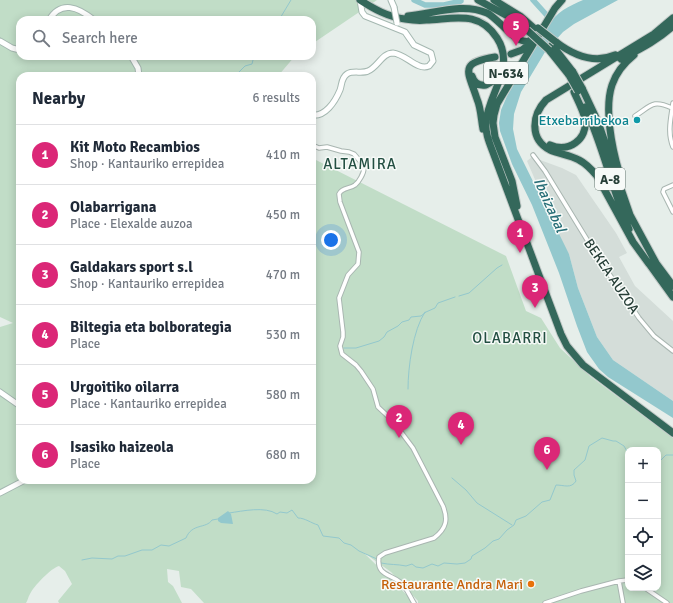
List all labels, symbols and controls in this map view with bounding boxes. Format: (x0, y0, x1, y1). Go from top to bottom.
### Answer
pin: 5 (503, 13, 529, 46)
search box (16, 16, 316, 60)
icon: search (30, 27, 52, 49)
text: Search here (62, 29, 138, 47)
road number: N-634 (484, 62, 528, 84)
text: Nearby (32, 88, 85, 109)
text: 6 results (252, 90, 300, 106)
place label: Etxebarribekoa (539, 112, 629, 129)
marker: Etxebarribekoa (632, 115, 642, 125)
text: Kit Moto Recambios (70, 138, 200, 156)
text: 1 (41, 147, 49, 163)
text: 410 m (266, 147, 300, 163)
district label: ALTAMIRA (323, 155, 397, 173)
text: Shop · Kantauriko errepidea (70, 156, 224, 172)
road number: A-8 (595, 168, 625, 190)
water label: Ibaizabal (530, 175, 571, 237)
text: Olabarrigana (70, 198, 156, 216)
text: 2 (41, 207, 49, 223)
text: 450 m (266, 207, 300, 223)
text: Place · Elexalde auzoa (70, 216, 193, 232)
pin: 1 (507, 220, 533, 253)
your location (321, 230, 341, 250)
street label: BEKEA AUZOA (580, 236, 643, 317)
text: Galdakars sport s.l (70, 258, 193, 276)
text: 3 (41, 267, 49, 283)
text: 470 m (266, 267, 300, 283)
pin: 3 (522, 275, 548, 308)
text: Shop · Kantauriko errepidea (70, 276, 224, 292)
text: Biltegia eta bolborategia (70, 318, 232, 336)
text: 4 (41, 327, 49, 343)
text: 530 m (266, 327, 300, 343)
district label: OLABARRI (472, 329, 548, 347)
text: Place (70, 336, 100, 352)
text: Urgoitiko oilarra (70, 378, 179, 396)
text: 5 (41, 387, 49, 403)
text: 580 m (266, 387, 300, 403)
text: Place · Kantauriko errepidea (70, 396, 227, 412)
pin: 2 (386, 405, 412, 438)
pin: 4 (448, 412, 474, 445)
pin: 6 (534, 437, 560, 470)
text: Isasiko haizeola (70, 438, 174, 456)
text: 6 (41, 447, 49, 463)
text: 680 m (266, 447, 300, 463)
map controls (625, 447, 661, 591)
button: + (625, 447, 661, 483)
text: Place (70, 456, 100, 472)
button: − (625, 483, 661, 519)
button: locate (625, 519, 661, 555)
button: layers (625, 555, 661, 591)
place label: Restaurante Andra Mari (381, 576, 523, 593)
marker: Restaurante Andra Mari (526, 579, 536, 589)

